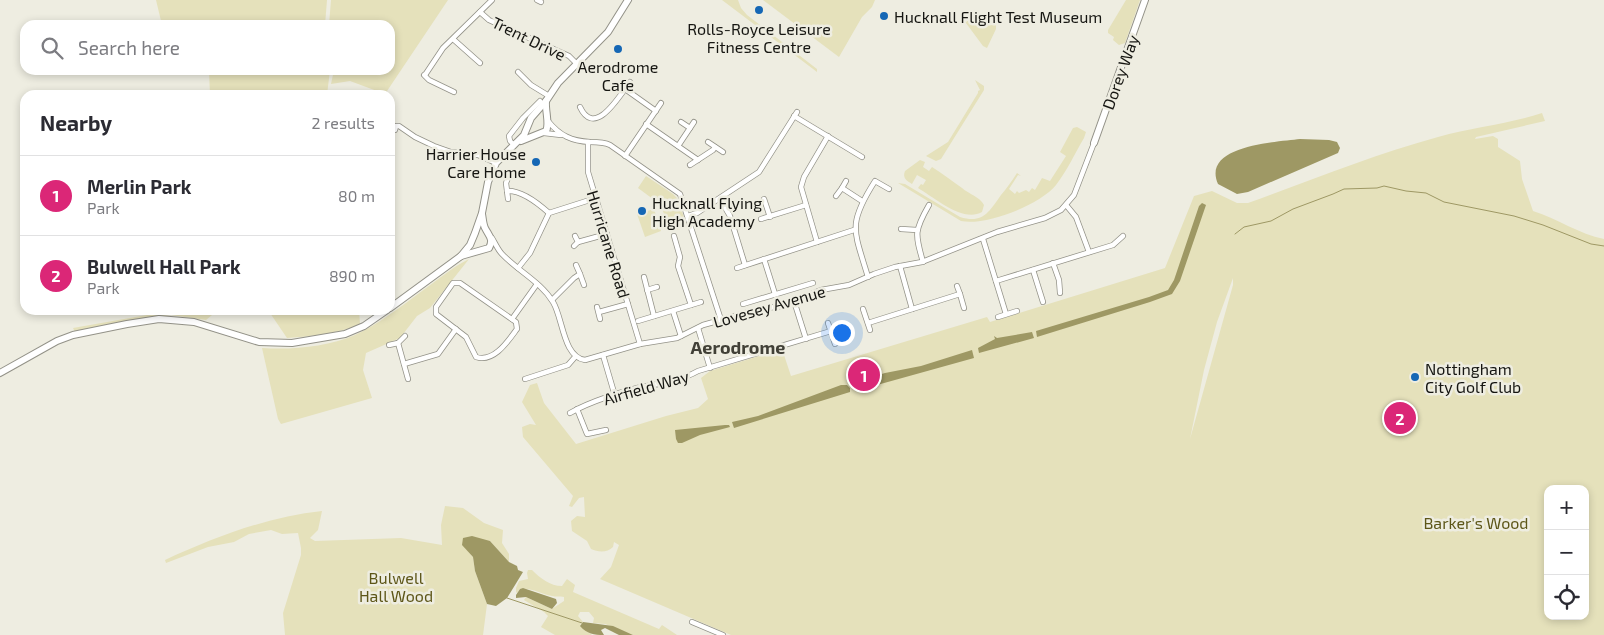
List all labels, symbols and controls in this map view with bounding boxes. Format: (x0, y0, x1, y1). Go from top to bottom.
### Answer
marker: Rolls-Royce Leisure Fitness Centre (753, 4, 765, 16)
place label: Hucknall Flight Test Museum (894, 7, 1102, 26)
marker: Hucknall Flight Test Museum (878, 10, 890, 22)
street label: Trent Drive (489, 12, 569, 64)
place label: Rolls-Royce Leisure Fitness Centre (687, 19, 831, 56)
search box (20, 20, 395, 75)
street label: Dorey Way (1098, 32, 1142, 112)
icon: search (38, 34, 66, 62)
text: Search here (78, 36, 180, 59)
marker: Aerodrome Cafe (612, 43, 624, 55)
place label: Aerodrome Cafe (578, 57, 658, 94)
text: Nearby (40, 110, 112, 135)
text: 2 results (312, 113, 375, 132)
place label: Harrier House Care Home (426, 144, 526, 181)
marker: Harrier House Care Home (530, 156, 542, 168)
text: Merlin Park (87, 175, 191, 198)
text: 1 (53, 186, 59, 205)
text: 80 m (338, 186, 375, 205)
street label: Hurricane Road (584, 188, 634, 300)
place label: Hucknall Flying High Academy (652, 193, 762, 230)
text: Park (87, 198, 120, 217)
marker: Hucknall Flying High Academy (636, 205, 648, 217)
text: Bulwell Hall Park (87, 255, 241, 278)
text: 2 (51, 266, 61, 285)
text: 890 m (329, 266, 375, 285)
text: Park (87, 278, 120, 297)
street label: Lovesey Avenue (711, 281, 827, 331)
your location (829, 320, 855, 346)
district label: Aerodrome (691, 336, 785, 358)
pin: 1 (848, 356, 880, 394)
place label: Nottingham City Golf Club (1425, 359, 1521, 396)
street label: Airfield Way (601, 366, 691, 408)
marker: Nottingham City Golf Club (1409, 371, 1421, 383)
pin: 2 (1384, 399, 1416, 437)
map controls (1544, 485, 1589, 620)
button: + (1544, 485, 1589, 530)
park label: Barker's Wood (1423, 513, 1529, 532)
button: − (1544, 530, 1589, 575)
park label: Bulwell Hall Wood (359, 568, 433, 605)
button: locate (1544, 575, 1589, 620)

